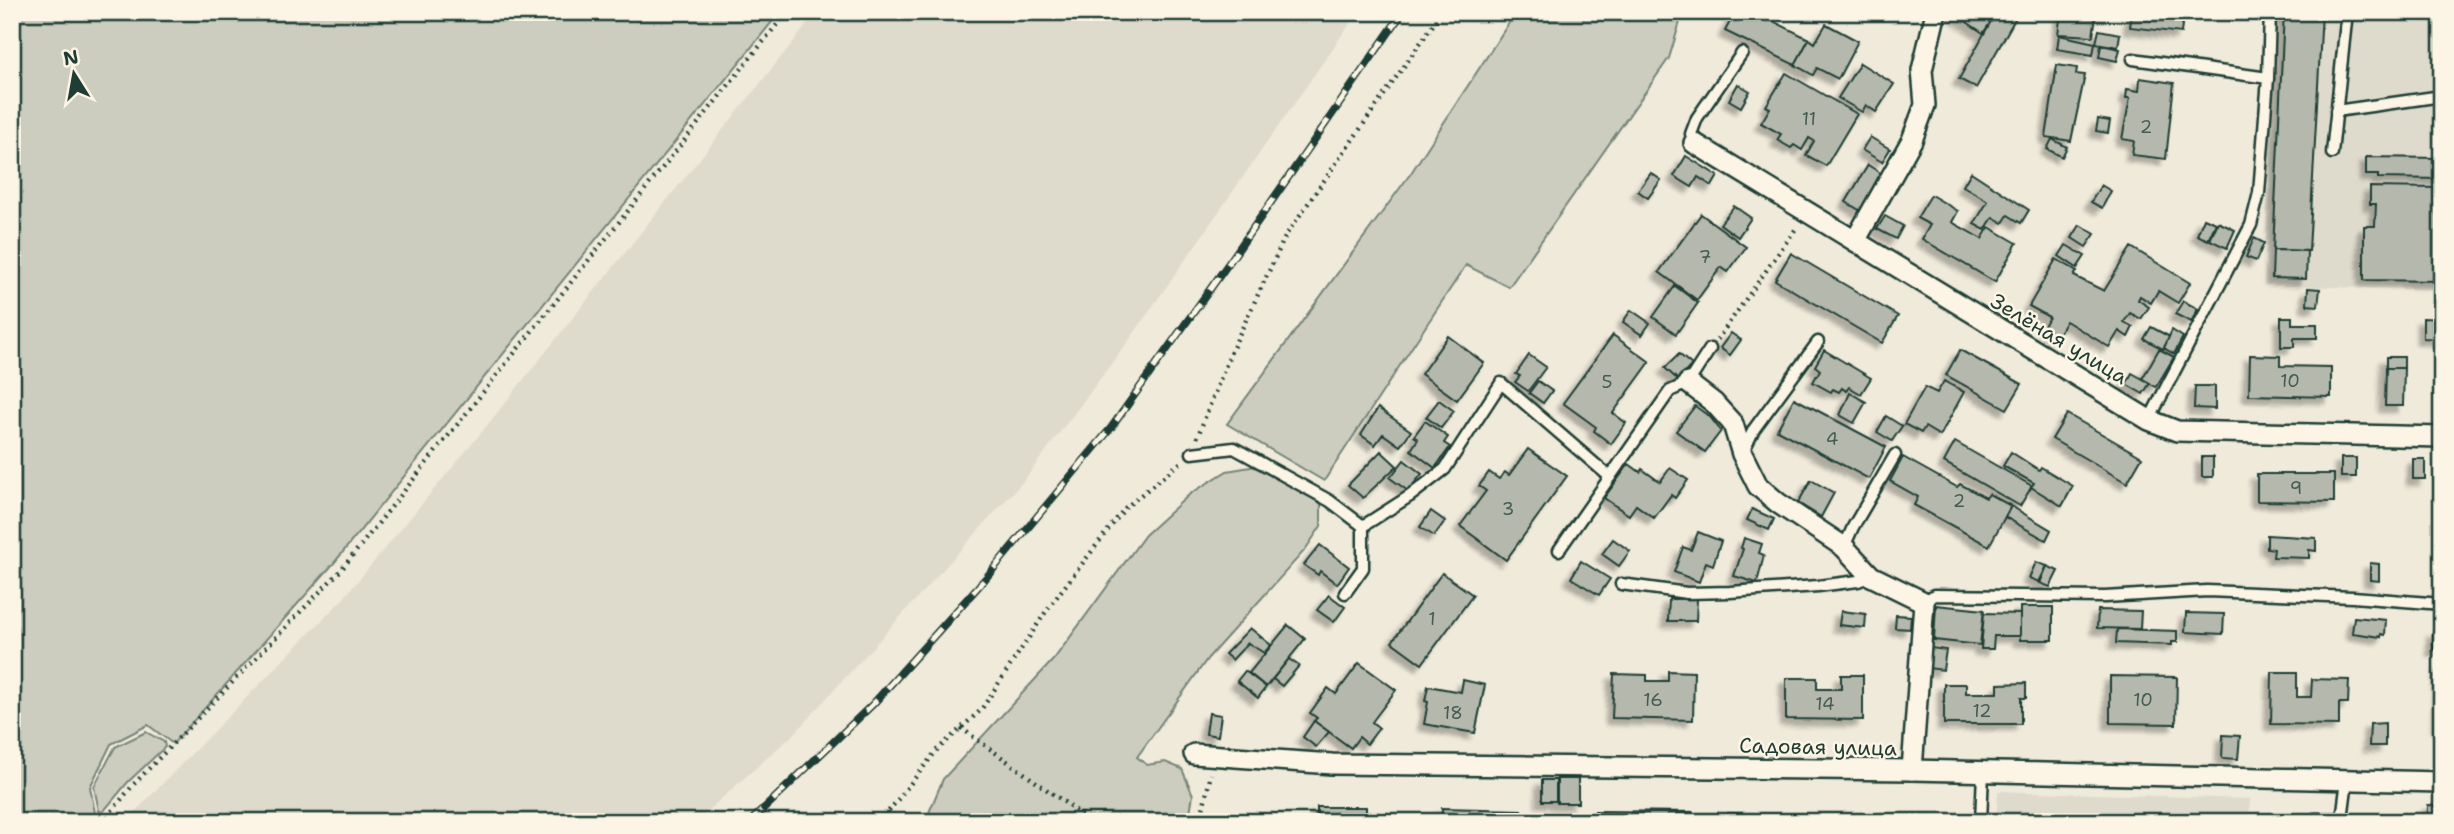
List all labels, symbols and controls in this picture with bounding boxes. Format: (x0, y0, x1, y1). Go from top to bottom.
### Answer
north arrow (38, 38, 108, 108)
text: N (61, 44, 81, 72)
house number: 11 (1802, 107, 1816, 131)
house number: 2 (2140, 115, 2152, 139)
house number: 7 (1699, 245, 1711, 269)
street label: Зелёная улица (1985, 287, 2133, 391)
house number: 10 (2280, 369, 2300, 393)
house number: 5 (1601, 370, 1613, 394)
house number: 4 (1826, 427, 1838, 451)
house number: 9 (2290, 476, 2302, 500)
house number: 2 (1953, 489, 1965, 513)
house number: 3 (1502, 497, 1514, 521)
house number: 1 (1428, 607, 1436, 631)
house number: 16 (1643, 688, 1663, 712)
house number: 10 (2133, 688, 2153, 712)
house number: 14 (1815, 692, 1835, 716)
house number: 12 (1972, 699, 1992, 723)
house number: 18 (1443, 701, 1463, 725)
street label: Садовая улица (1739, 732, 1897, 762)

